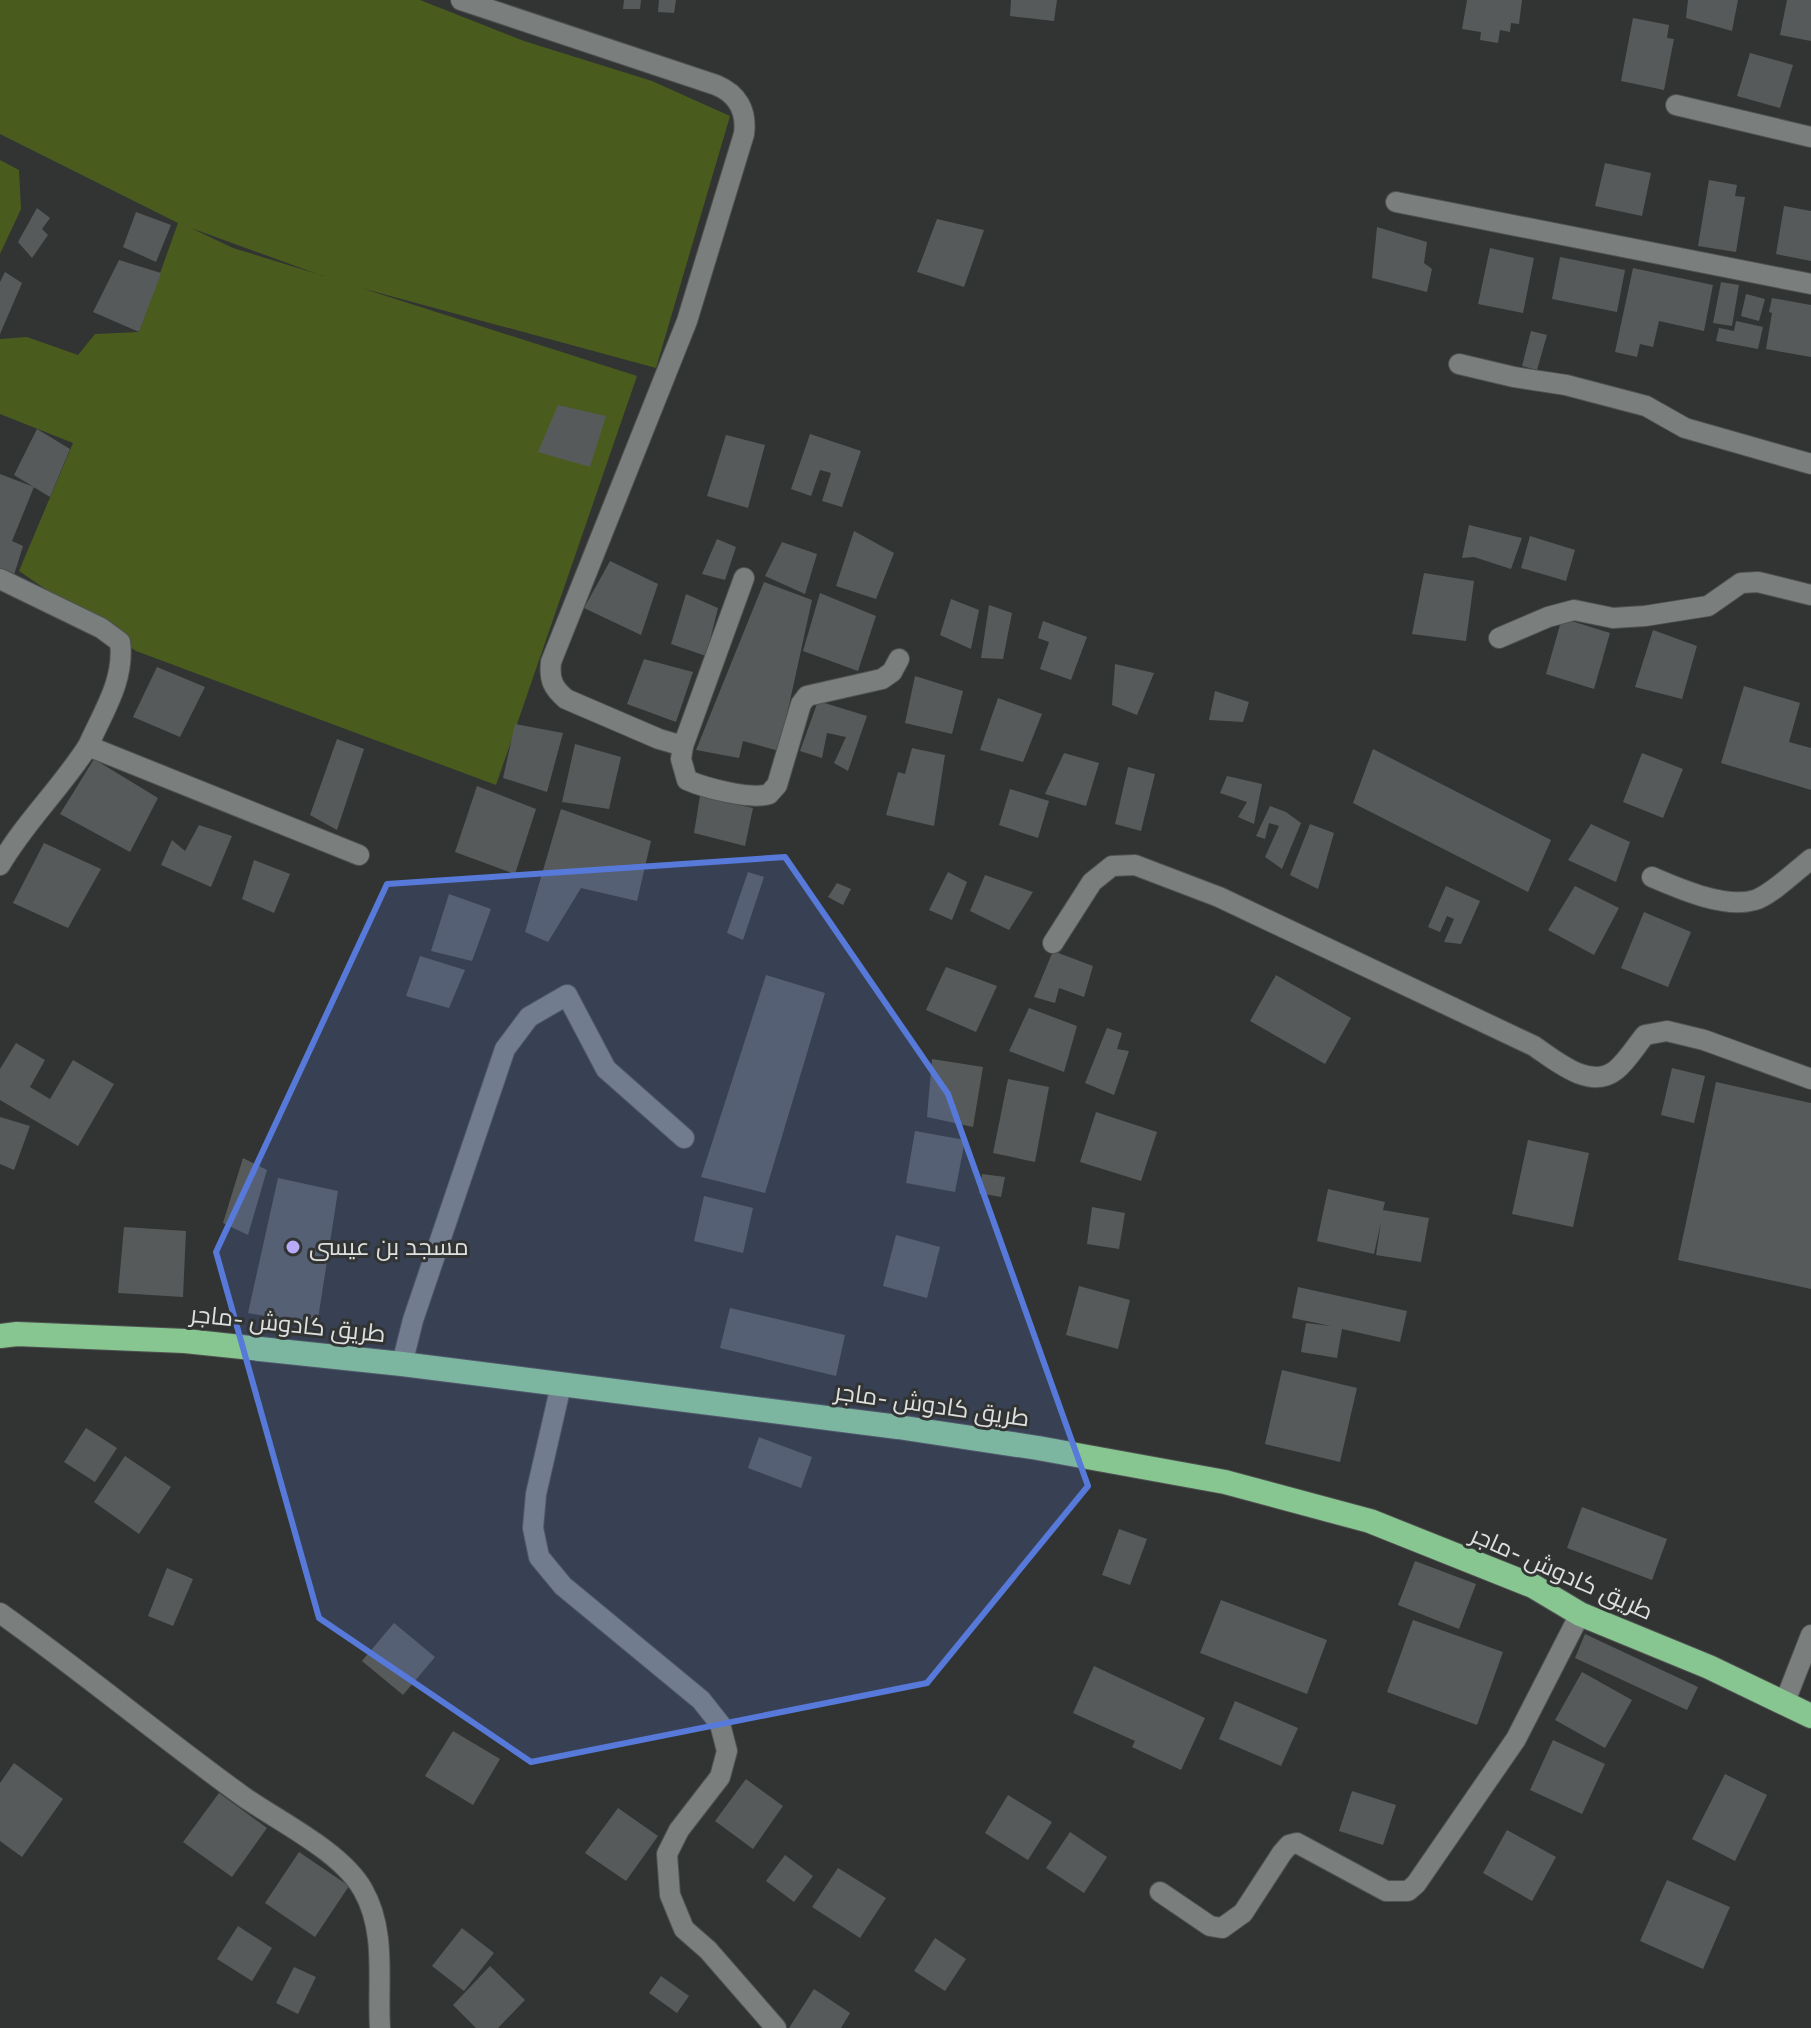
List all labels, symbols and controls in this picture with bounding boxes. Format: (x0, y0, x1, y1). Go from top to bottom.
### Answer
place label: مسجد بن عيسى (309, 1231, 469, 1262)
marker: مسجد بن عيسى (284, 1238, 302, 1256)
street label: طريق كادوش -ماجر (187, 1298, 387, 1349)
street label: طريق كادوش -ماجر (831, 1375, 1031, 1434)
street label: طريق كادوش -ماجر (1464, 1518, 1658, 1627)

